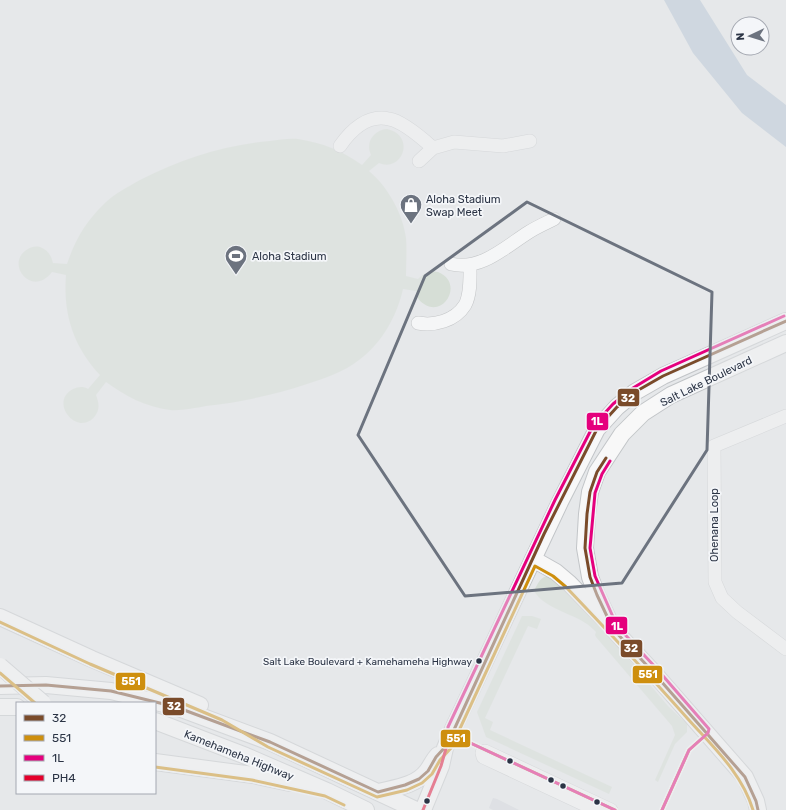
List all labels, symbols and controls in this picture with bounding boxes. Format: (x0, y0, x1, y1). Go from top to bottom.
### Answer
north arrow (730, 16, 770, 56)
text: N (734, 32, 747, 41)
shop icon: Aloha Stadium Swap Meet (398, 192, 424, 225)
place label: Aloha Stadium Swap Meet (426, 193, 501, 219)
sports icon: Aloha Stadium (223, 243, 249, 276)
place label: Aloha Stadium (252, 250, 327, 263)
street label: Salt Lake Boulevard (658, 354, 754, 409)
line badge: 32 (617, 388, 640, 407)
text: 32 (621, 392, 635, 405)
line badge: 1L (586, 412, 609, 431)
text: 1L (591, 415, 603, 428)
street label: Ohenana Loop (708, 488, 721, 562)
line badge: 1L (605, 616, 628, 635)
text: 1L (611, 620, 623, 633)
line badge: 32 (620, 639, 643, 658)
text: 32 (624, 642, 638, 655)
place label: Salt Lake Boulevard + Kamehameha Highway (263, 656, 472, 668)
marker: Salt Lake Boulevard + Kamehameha Highway (474, 656, 484, 666)
line badge: 551 (632, 665, 663, 684)
text: 551 (638, 668, 658, 681)
line badge: 551 (115, 672, 146, 691)
text: 551 (121, 675, 141, 688)
line badge: 32 (162, 697, 185, 716)
text: 32 (167, 700, 181, 713)
legend (16, 702, 156, 794)
text: 32 (52, 711, 66, 725)
street label: Kamehameha Highway (182, 728, 296, 783)
line badge: 551 (440, 729, 471, 748)
text: 551 (52, 731, 71, 745)
text: 551 (446, 732, 466, 745)
text: 1L (52, 751, 64, 765)
unlabelled marker (505, 756, 515, 766)
text: PH4 (52, 771, 76, 785)
unlabelled marker (546, 775, 556, 785)
unlabelled marker (558, 781, 568, 791)
unlabelled marker (422, 796, 432, 806)
unlabelled marker (592, 797, 602, 807)

